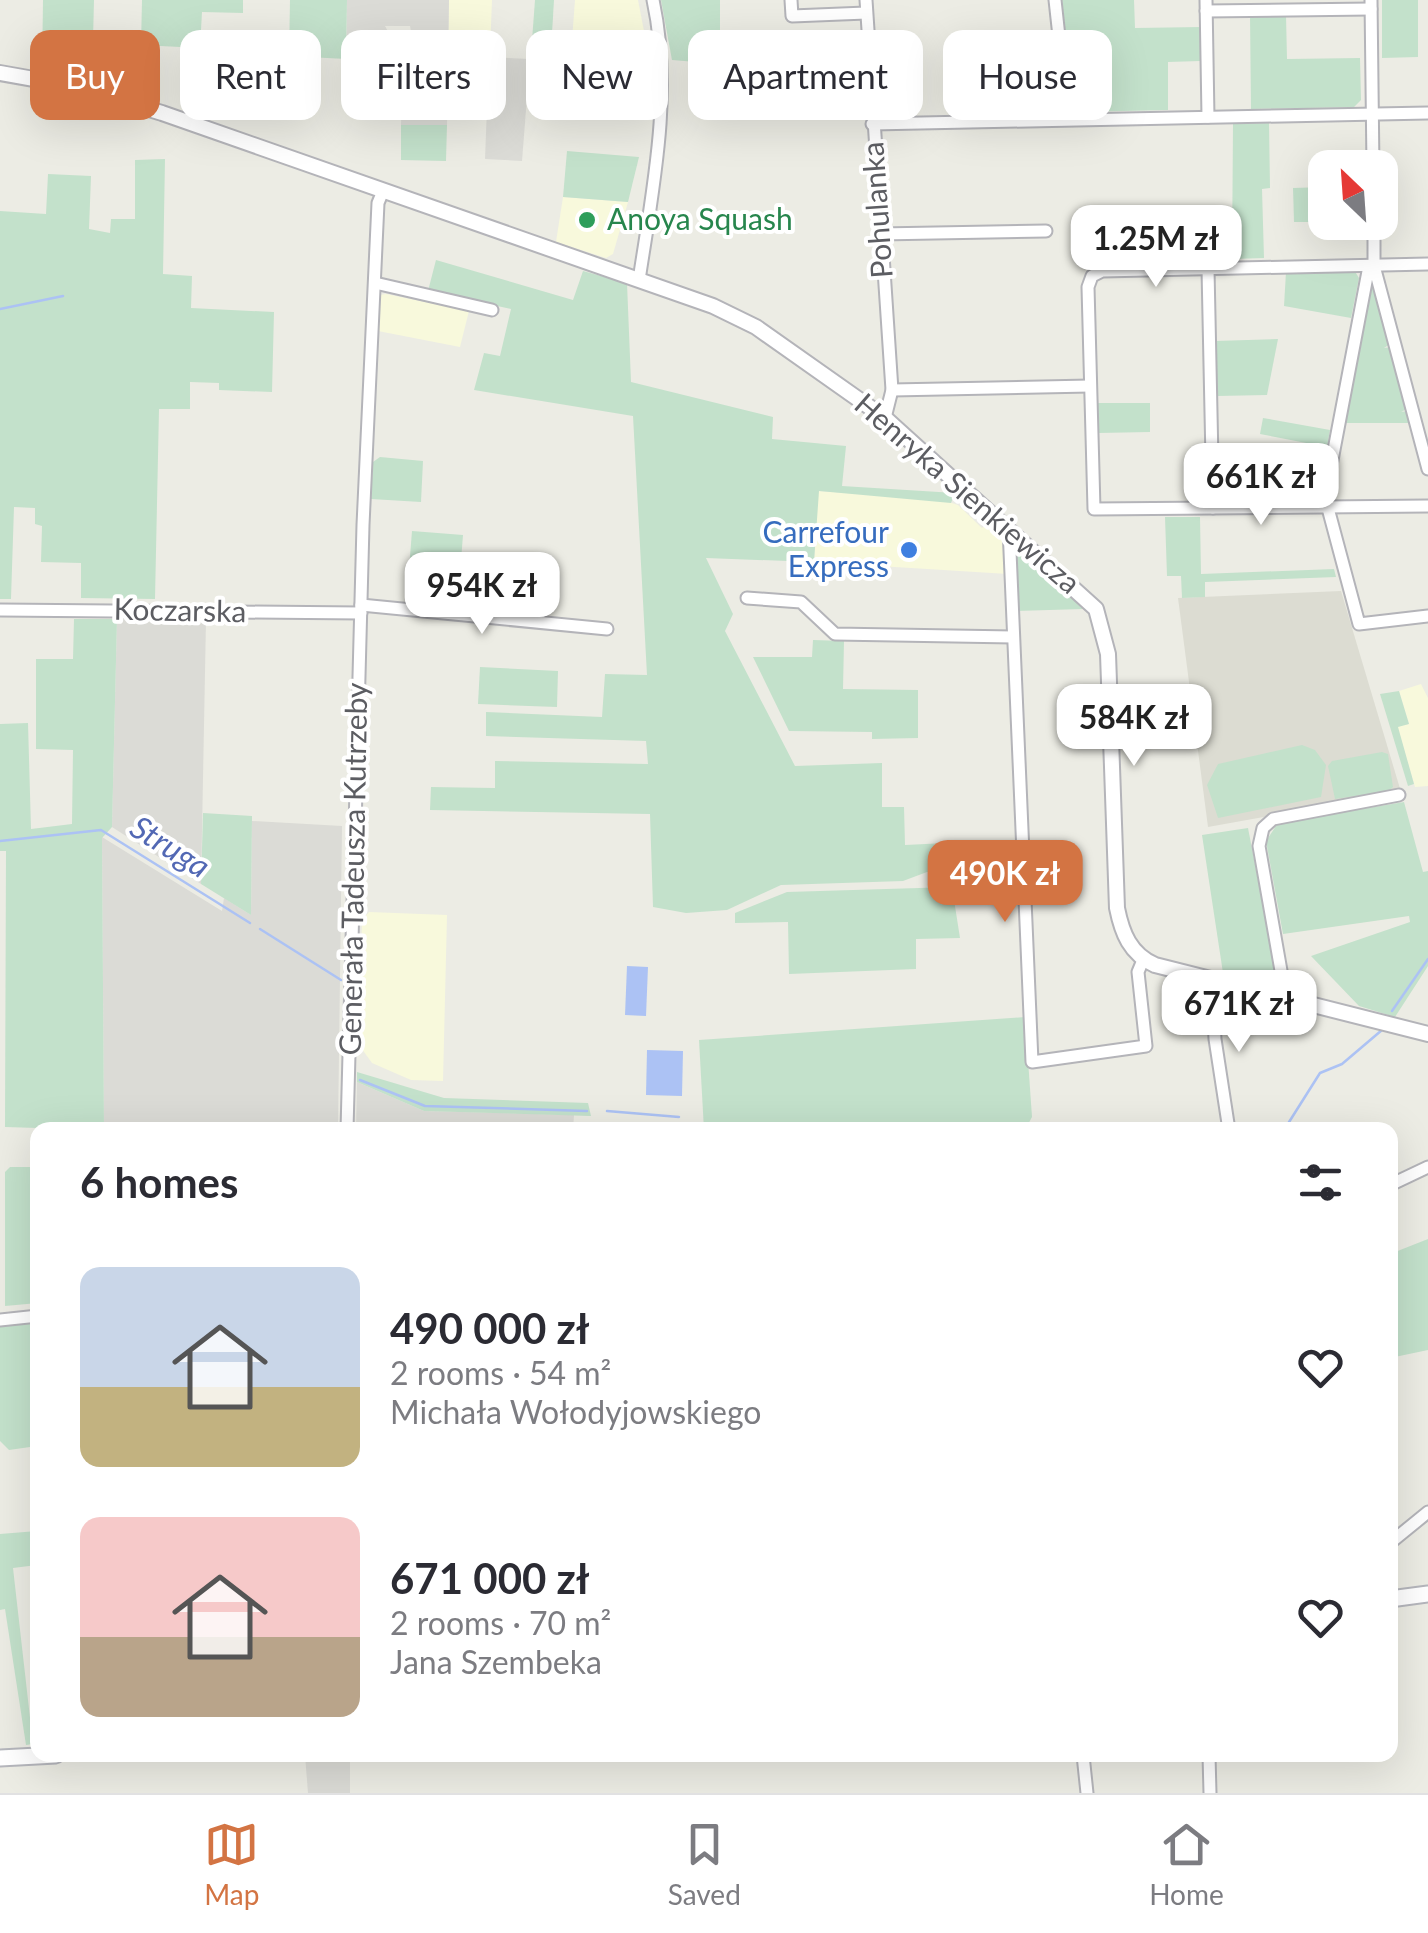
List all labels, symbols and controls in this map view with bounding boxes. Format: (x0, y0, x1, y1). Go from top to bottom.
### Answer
chip: Buy (30, 30, 160, 120)
chip: Rent (180, 30, 321, 120)
chip: Filters (341, 30, 506, 120)
chip: New (526, 30, 668, 120)
chip: Apartment (688, 30, 923, 120)
chip: House (943, 30, 1112, 120)
street label: Pohulanka (853, 141, 899, 280)
north arrow (1308, 150, 1398, 240)
map controls (1308, 150, 1398, 240)
place label: Anoya Squash (607, 200, 793, 236)
pin: 1.25M zł (1053, 205, 1259, 290)
marker: Anoya Squash (576, 209, 598, 231)
text: 1.25M zł (1093, 218, 1219, 257)
street label: Henryka Sienkiewicza (848, 385, 1088, 600)
pin: 661K zł (1169, 443, 1353, 528)
text: 661K zł (1206, 456, 1316, 495)
place label: Carrefour Express (762, 513, 889, 583)
marker: Carrefour Express (898, 539, 920, 561)
pin: 954K zł (390, 552, 574, 637)
text: 954K zł (427, 565, 537, 604)
street label: Koczarska (113, 590, 247, 628)
street label: Generała Tadeusza Kutrzeby (331, 682, 373, 1056)
pin: 584K zł (1042, 684, 1226, 769)
text: 584K zł (1079, 697, 1189, 736)
water label: Struga (124, 806, 218, 885)
pin: 490K zł (913, 840, 1097, 925)
text: 490K zł (950, 853, 1060, 892)
pin: 671K zł (1147, 970, 1331, 1055)
text: 671K zł (1184, 983, 1294, 1022)
icon: filters (1293, 1155, 1348, 1210)
text: 6 homes (80, 1157, 238, 1207)
text: 490 000 zł (390, 1303, 590, 1353)
icon: home (160, 1307, 280, 1427)
icon: heart (1293, 1340, 1348, 1395)
text: 2 rooms · 54 m² (390, 1353, 611, 1392)
text: Michała Wołodyjowskiego (390, 1392, 761, 1431)
text: 671 000 zł (390, 1553, 590, 1603)
icon: home (160, 1557, 280, 1677)
icon: heart (1293, 1590, 1348, 1645)
text: 2 rooms · 70 m² (390, 1603, 611, 1642)
text: Jana Szembeka (390, 1642, 602, 1681)
tab: Map (204, 1817, 259, 1911)
tab: Saved (668, 1817, 741, 1911)
tab: Home (1149, 1817, 1224, 1911)

